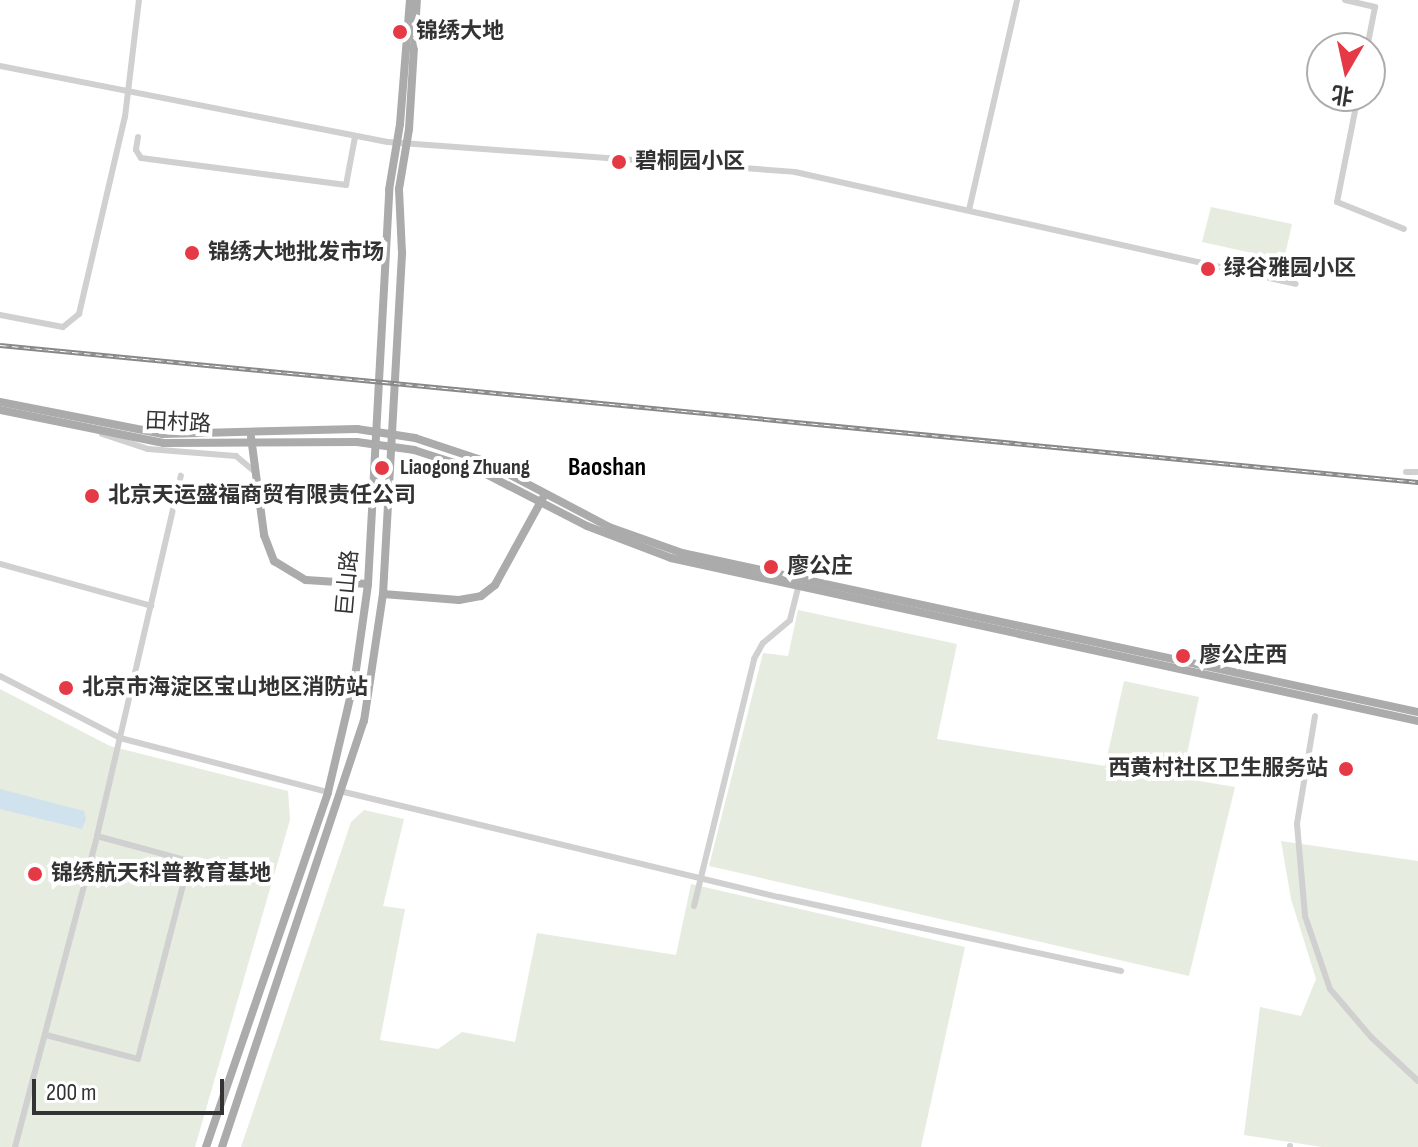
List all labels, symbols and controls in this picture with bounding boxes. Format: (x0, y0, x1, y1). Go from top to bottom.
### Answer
place label: 锦绣大地 (416, 19, 504, 45)
marker: 锦绣大地 (391, 23, 409, 41)
north arrow (1306, 32, 1386, 112)
text: 北 (1330, 79, 1355, 109)
place label: 碧桐园小区 (635, 149, 745, 175)
marker: 碧桐园小区 (610, 153, 628, 171)
place label: 锦绣大地批发市场 (208, 240, 384, 266)
marker: 锦绣大地批发市场 (183, 244, 201, 262)
place label: 绿谷雅园小区 (1224, 256, 1356, 282)
marker: 绿谷雅园小区 (1199, 260, 1217, 278)
street label: 田村路 (144, 408, 212, 438)
district label: Baoshan (568, 452, 646, 484)
place label: Liaogong Zhuang (400, 455, 530, 481)
marker: Liaogong Zhuang (371, 457, 393, 479)
place label: 北京天运盛福商贸有限责任公司 (108, 483, 416, 509)
marker: 北京天运盛福商贸有限责任公司 (83, 487, 101, 505)
street label: 巨山路 (332, 549, 364, 617)
place label: 廖公庄 (787, 554, 853, 580)
marker: 廖公庄 (762, 558, 780, 576)
place label: 廖公庄西 (1199, 643, 1287, 669)
marker: 廖公庄西 (1174, 647, 1192, 665)
place label: 北京市海淀区宝山地区消防站 (82, 675, 368, 701)
marker: 北京市海淀区宝山地区消防站 (57, 679, 75, 697)
place label: 西黄村社区卫生服务站 (1108, 756, 1328, 782)
marker: 西黄村社区卫生服务站 (1335, 758, 1357, 780)
place label: 锦绣航天科普教育基地 (51, 861, 271, 887)
marker: 锦绣航天科普教育基地 (26, 865, 44, 883)
scale bar (36, 1063, 228, 1113)
text: 200 m (46, 1078, 97, 1107)

